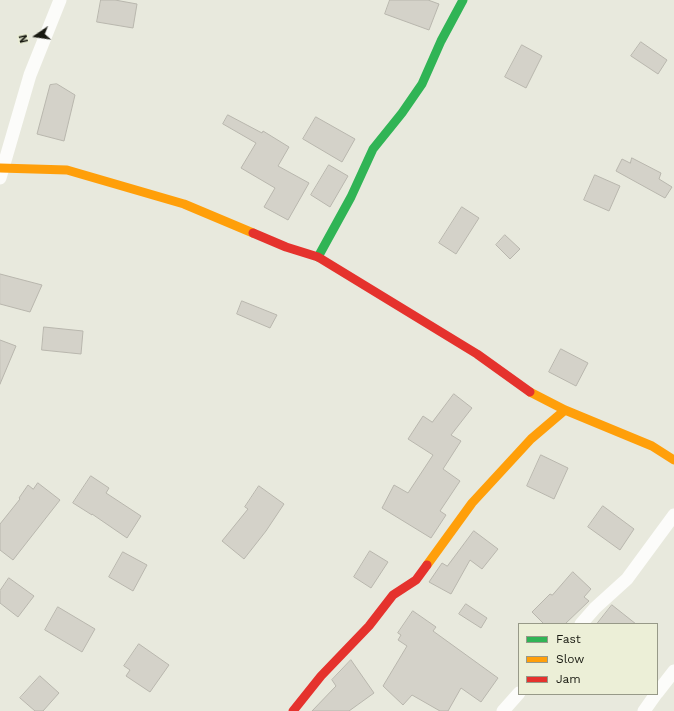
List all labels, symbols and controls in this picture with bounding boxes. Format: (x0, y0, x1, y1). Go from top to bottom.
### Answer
north arrow (16, 16, 56, 56)
text: N (17, 33, 31, 44)
legend (518, 623, 658, 695)
text: Fast (556, 632, 581, 646)
text: Slow (556, 652, 584, 666)
text: Jam (556, 672, 581, 686)

